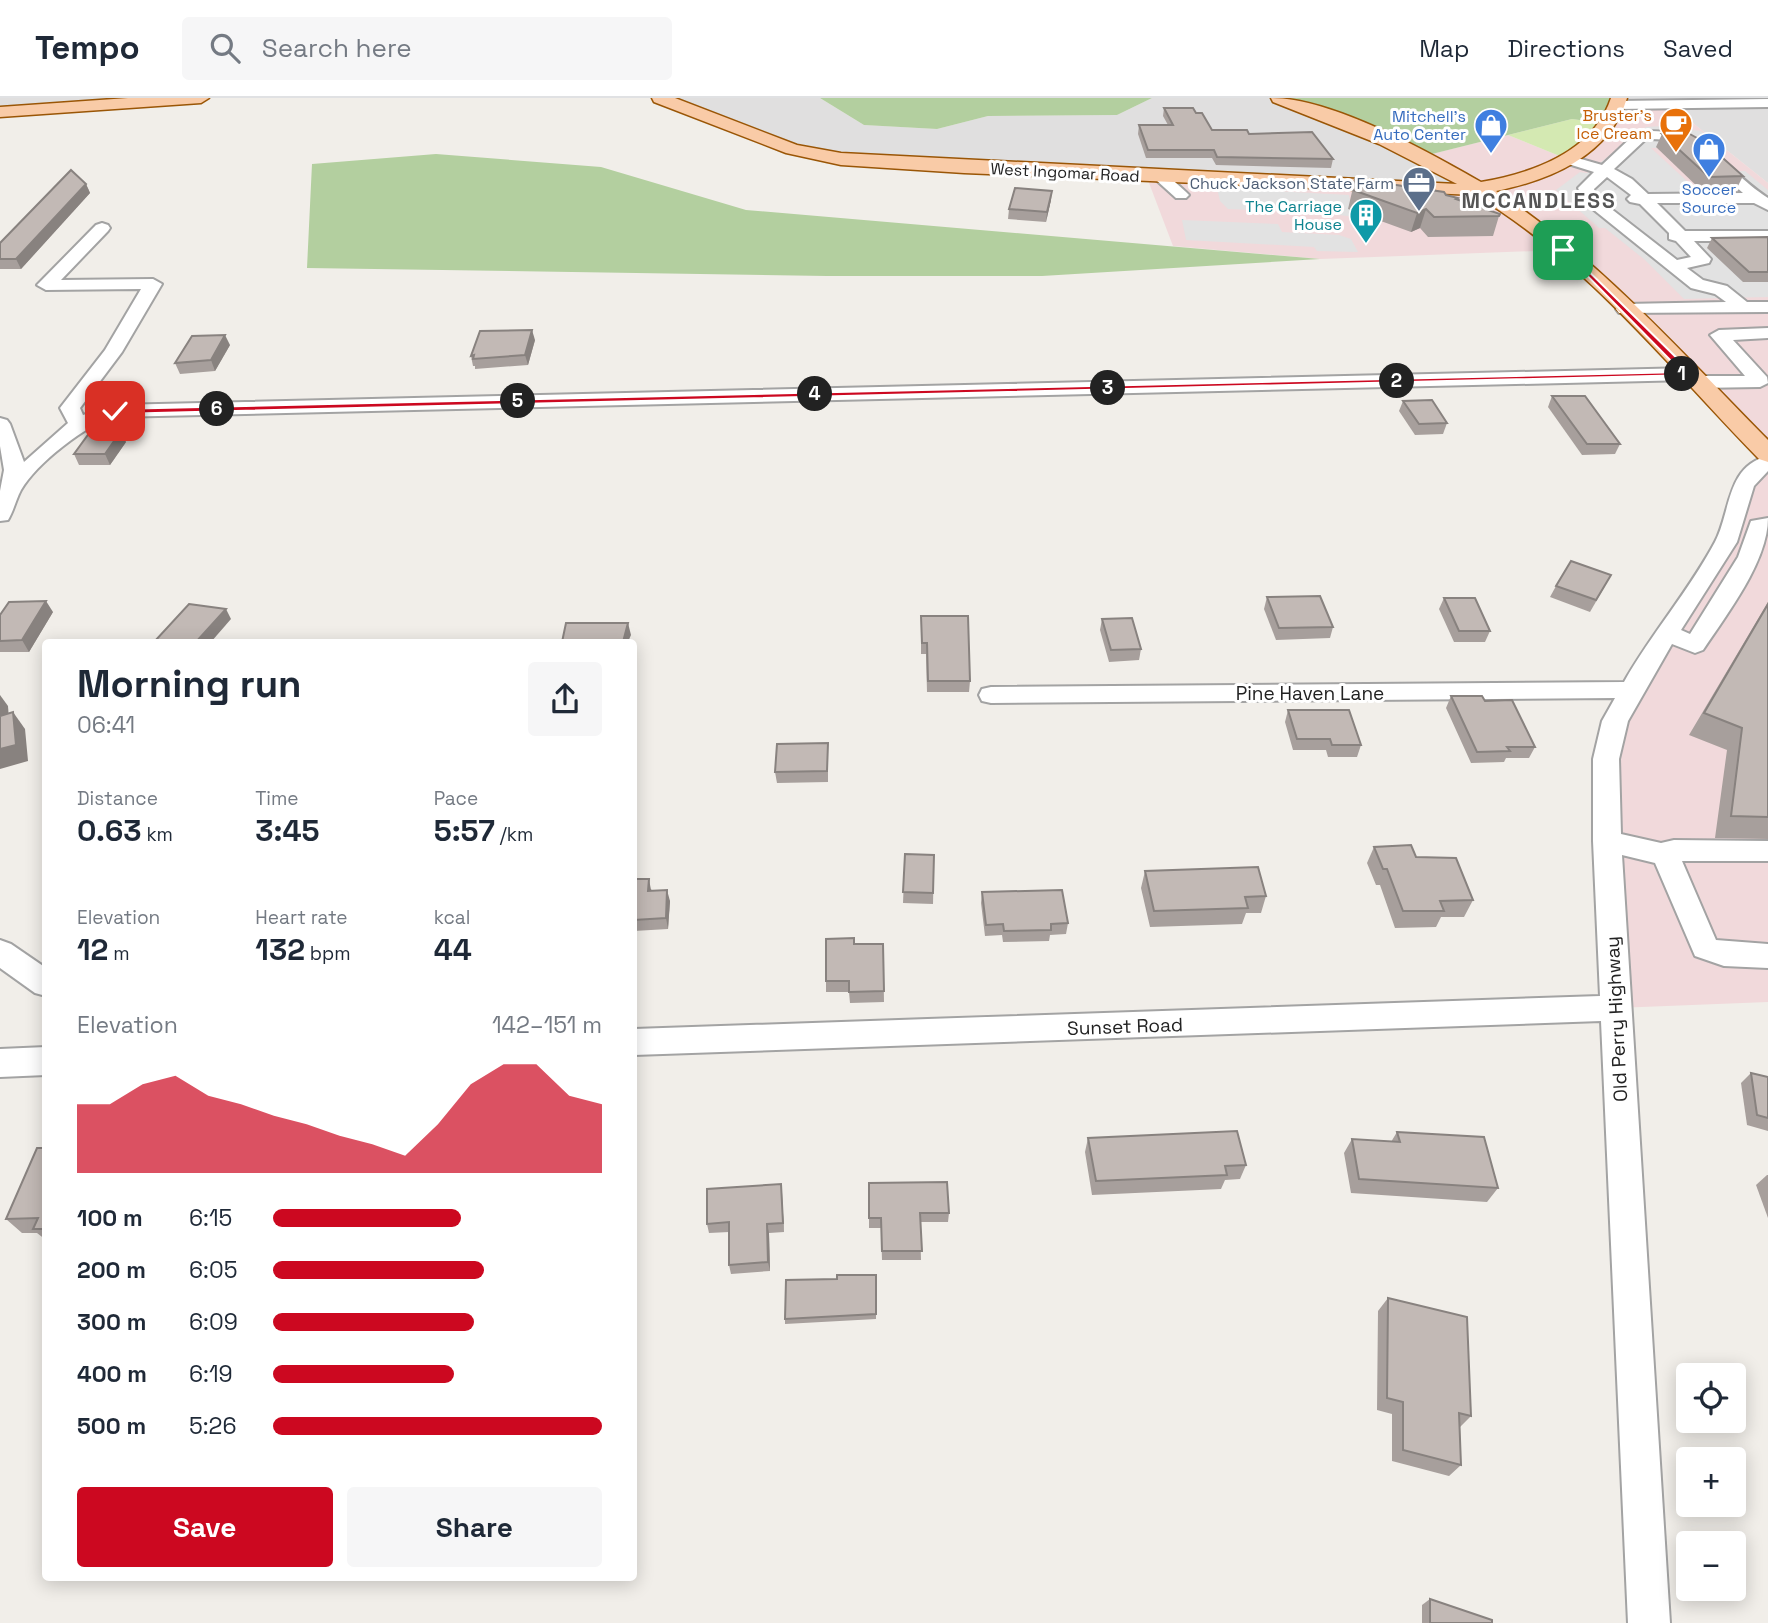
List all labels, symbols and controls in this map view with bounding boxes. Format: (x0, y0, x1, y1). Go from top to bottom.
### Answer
search box (182, 17, 672, 80)
text: Tempo (35, 27, 140, 69)
icon: search (206, 29, 244, 67)
text: Search here (262, 31, 412, 65)
text: Map (1419, 33, 1469, 64)
text: Directions (1507, 33, 1625, 64)
text: Saved (1663, 33, 1733, 64)
place label: Bruster's Ice Cream (1576, 105, 1652, 144)
cafe icon: Bruster's Ice Cream (1657, 105, 1695, 154)
place label: Mitchell's Auto Center (1373, 106, 1466, 145)
shop icon: Mitchell's Auto Center (1472, 106, 1510, 155)
shop icon: Soccer Source (1690, 130, 1728, 179)
street label: West Ingomar Road (990, 158, 1140, 187)
office icon: Chuck Jackson State Farm (1400, 164, 1438, 213)
place label: Chuck Jackson State Farm (1190, 173, 1394, 194)
place label: Soccer Source (1682, 179, 1736, 218)
district label: MCCANDLESS (1461, 187, 1617, 214)
place label: The Carriage House (1245, 196, 1342, 235)
building icon: The Carriage House (1347, 196, 1385, 245)
pin (1533, 220, 1593, 280)
icon: arrive (1544, 231, 1582, 269)
pin: 1 (1664, 356, 1700, 392)
text: 1 (1677, 361, 1686, 386)
pin: 2 (1380, 364, 1414, 398)
text: 2 (1391, 368, 1402, 393)
pin: 3 (1090, 370, 1126, 406)
text: 3 (1102, 375, 1113, 400)
pin: 4 (798, 376, 832, 412)
pin (85, 381, 145, 441)
text: 4 (808, 381, 821, 406)
pin: 5 (500, 384, 536, 418)
text: 5 (512, 388, 523, 413)
icon: check (96, 392, 134, 430)
pin: 6 (200, 392, 234, 426)
text: 6 (211, 396, 222, 421)
text: Morning run (77, 660, 302, 708)
button: share (528, 662, 602, 736)
street label: Pine Haven Lane (1236, 681, 1384, 706)
text: 06:41 (77, 710, 135, 740)
text: Distance (77, 786, 158, 811)
text: Time (255, 786, 299, 811)
text: Pace (434, 786, 478, 811)
text: 0.63 (77, 811, 142, 850)
text: 3:45 (255, 811, 320, 850)
text: 5:57 (434, 811, 495, 850)
text: km (142, 822, 173, 847)
text: /km (495, 822, 533, 847)
text: Elevation (77, 905, 160, 930)
text: Heart rate (255, 905, 348, 930)
text: kcal (434, 905, 470, 930)
text: 12 (77, 930, 108, 969)
text: 132 (255, 930, 305, 969)
text: 44 (434, 930, 472, 969)
street label: Old Perry Highway (1600, 935, 1633, 1102)
text: m (108, 941, 130, 966)
text: bpm (305, 941, 351, 966)
text: Elevation (77, 1010, 178, 1040)
text: 142–151 m (492, 1010, 602, 1040)
street label: Sunset Road (1067, 1012, 1183, 1041)
text: 100 m (77, 1203, 143, 1233)
text: 6:15 (189, 1203, 232, 1233)
text: 200 m (77, 1255, 146, 1285)
text: 6:05 (189, 1255, 237, 1285)
text: 300 m (77, 1307, 146, 1337)
text: 6:09 (189, 1307, 238, 1337)
text: 400 m (77, 1359, 147, 1389)
text: 6:19 (189, 1359, 233, 1389)
map controls (1676, 1363, 1746, 1601)
button: locate (1676, 1363, 1746, 1433)
text: 500 m (77, 1411, 146, 1441)
text: 5:26 (189, 1411, 237, 1441)
button: + (1676, 1447, 1746, 1517)
button: Save (77, 1487, 333, 1567)
button: Share (347, 1487, 602, 1567)
button: − (1676, 1531, 1746, 1601)

